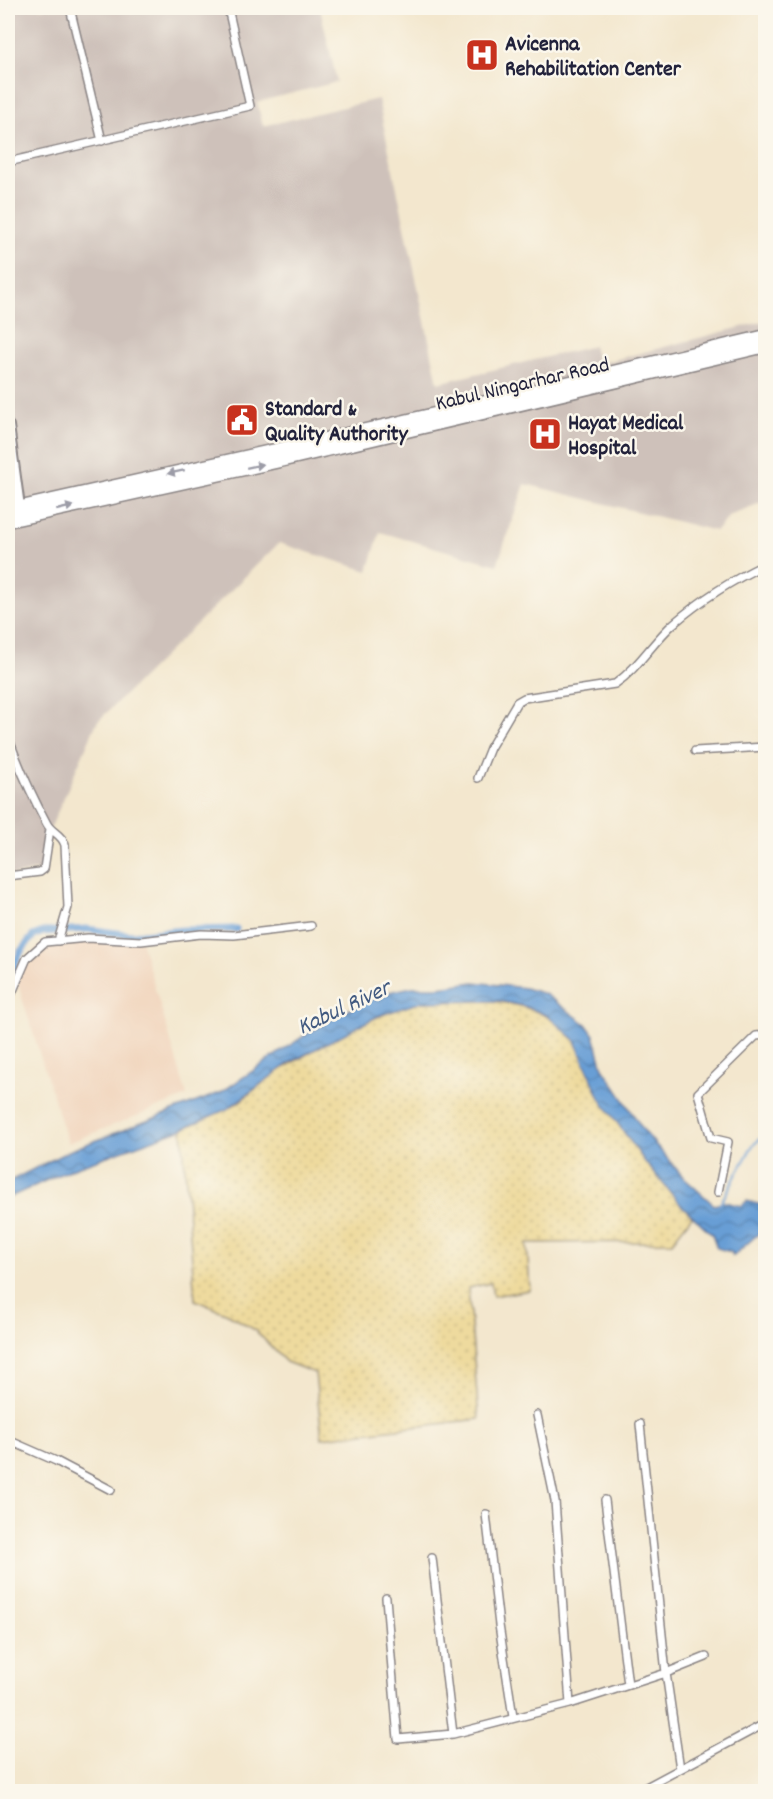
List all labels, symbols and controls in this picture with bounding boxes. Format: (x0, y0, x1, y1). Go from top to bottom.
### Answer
place label: Avicenna Rehabilitation Center (505, 30, 682, 86)
hospital icon: Avicenna Rehabilitation Center (464, 37, 500, 73)
street label: Kabul Ningarhar Road (433, 350, 613, 420)
place label: Standard & Quality Authority (265, 395, 409, 451)
public building icon: Standard & Quality Authority (224, 402, 260, 438)
place label: Hayat Medical Hospital (568, 409, 684, 465)
hospital icon: Hayat Medical Hospital (527, 416, 563, 452)
one-way arrow (246, 461, 265, 470)
one-way arrow (167, 468, 186, 477)
one-way arrow (55, 503, 74, 512)
water label: Kabul River (292, 971, 399, 1045)

